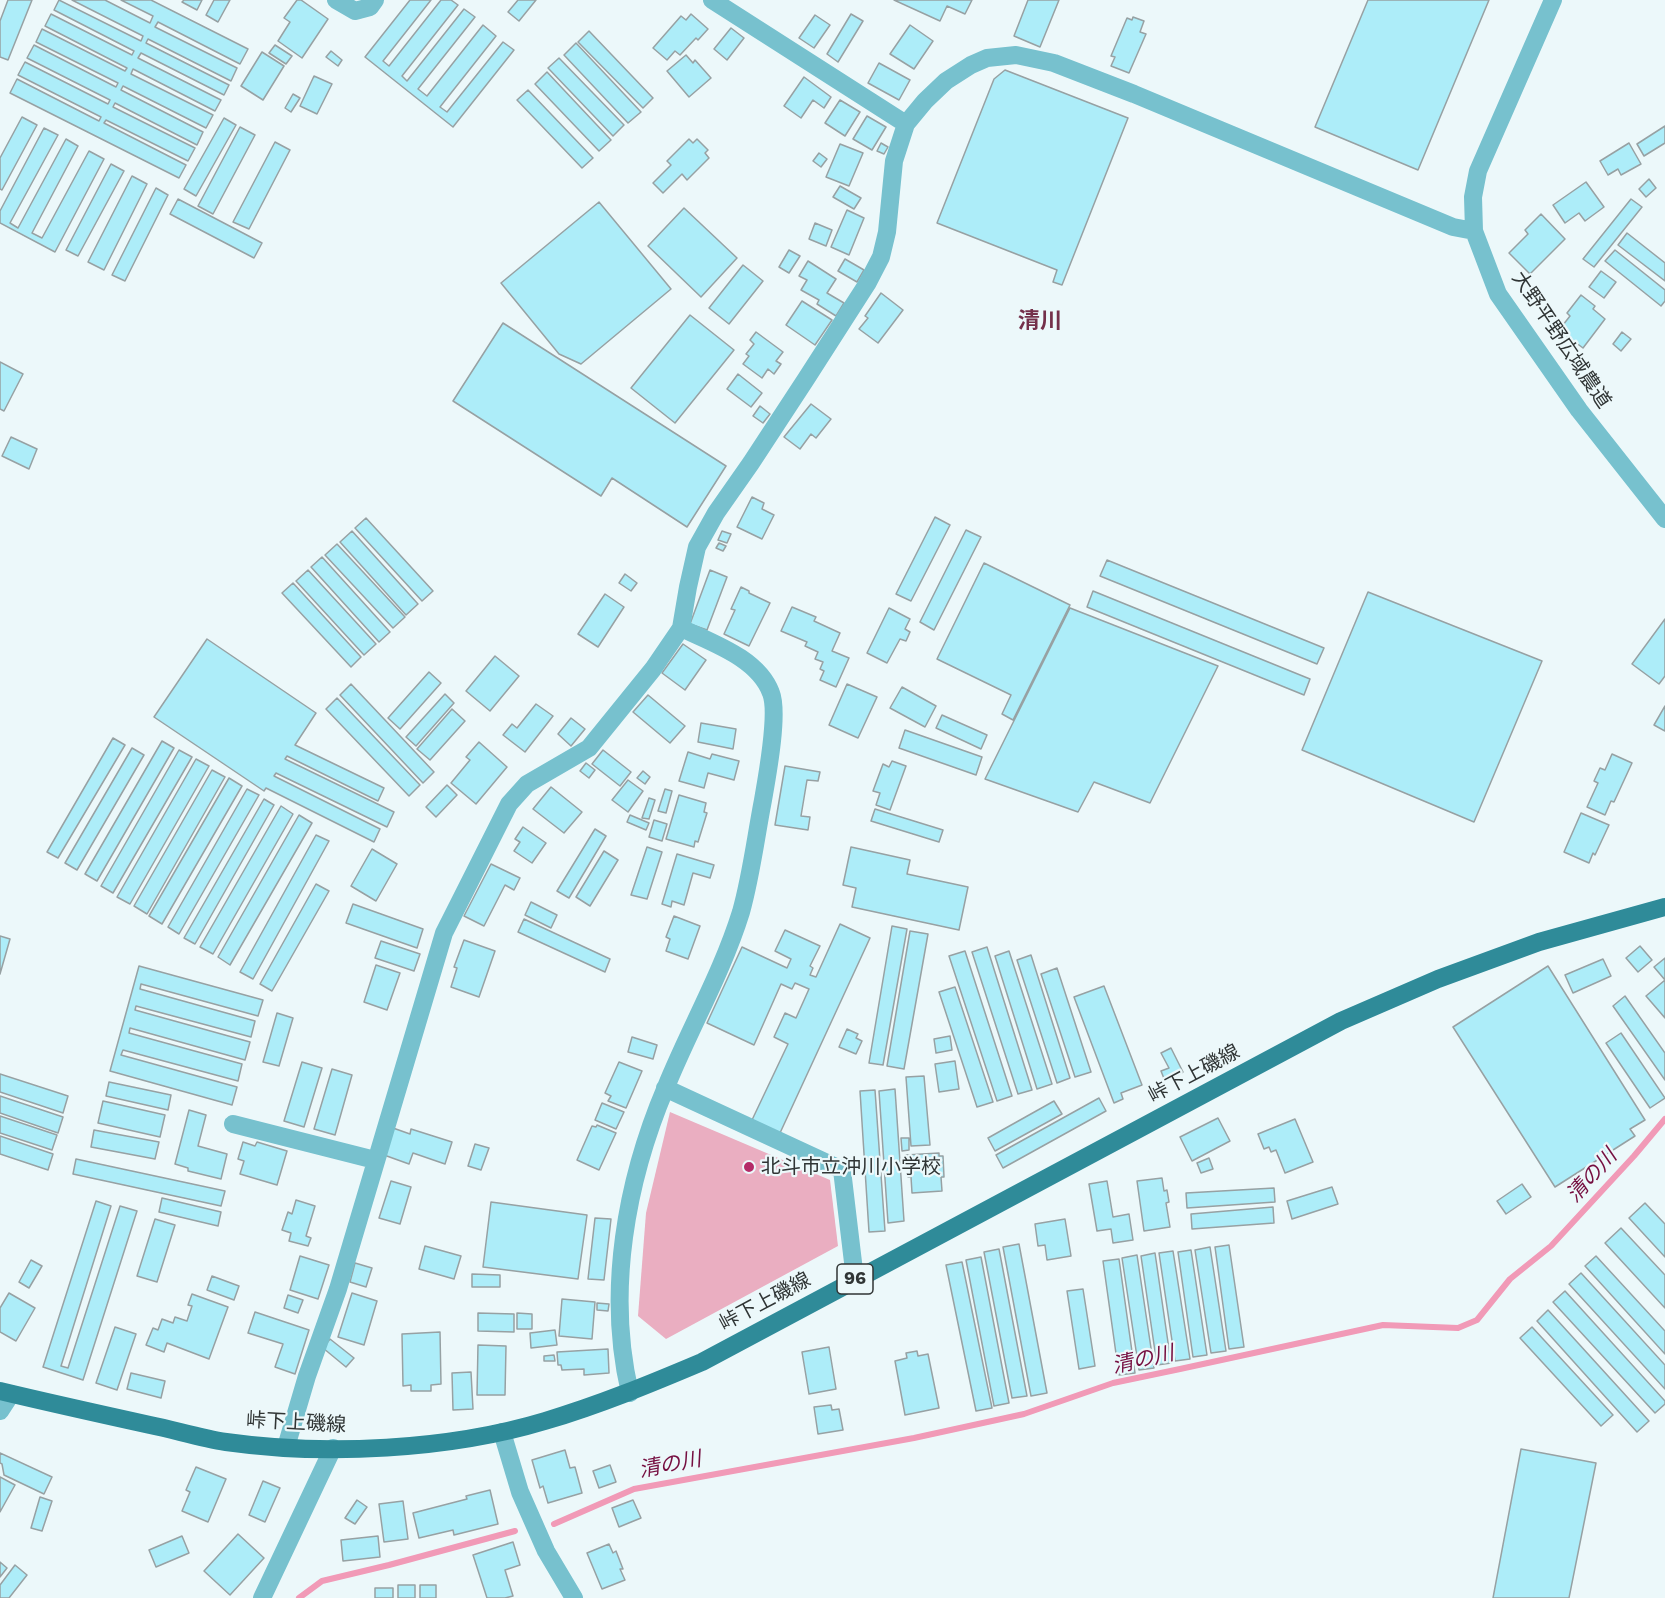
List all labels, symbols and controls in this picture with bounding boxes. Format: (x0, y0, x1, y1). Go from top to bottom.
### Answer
street label: 大野平野広域農道 (1506, 267, 1616, 413)
district label: 清川 (1018, 309, 1062, 335)
street label: 峠下上磯線 (1144, 1040, 1244, 1108)
water label: 清の川 (1562, 1144, 1622, 1208)
place label: 北斗市立沖川小学校 (761, 1155, 941, 1179)
marker: 北斗市立沖川小学校 (742, 1160, 756, 1174)
road number: 96 (837, 1264, 873, 1294)
street label: 峠下上磯線 (715, 1268, 815, 1336)
water label: 清の川 (1109, 1341, 1177, 1379)
street label: 峠下上磯線 (245, 1408, 347, 1438)
water label: 清の川 (637, 1447, 703, 1483)

